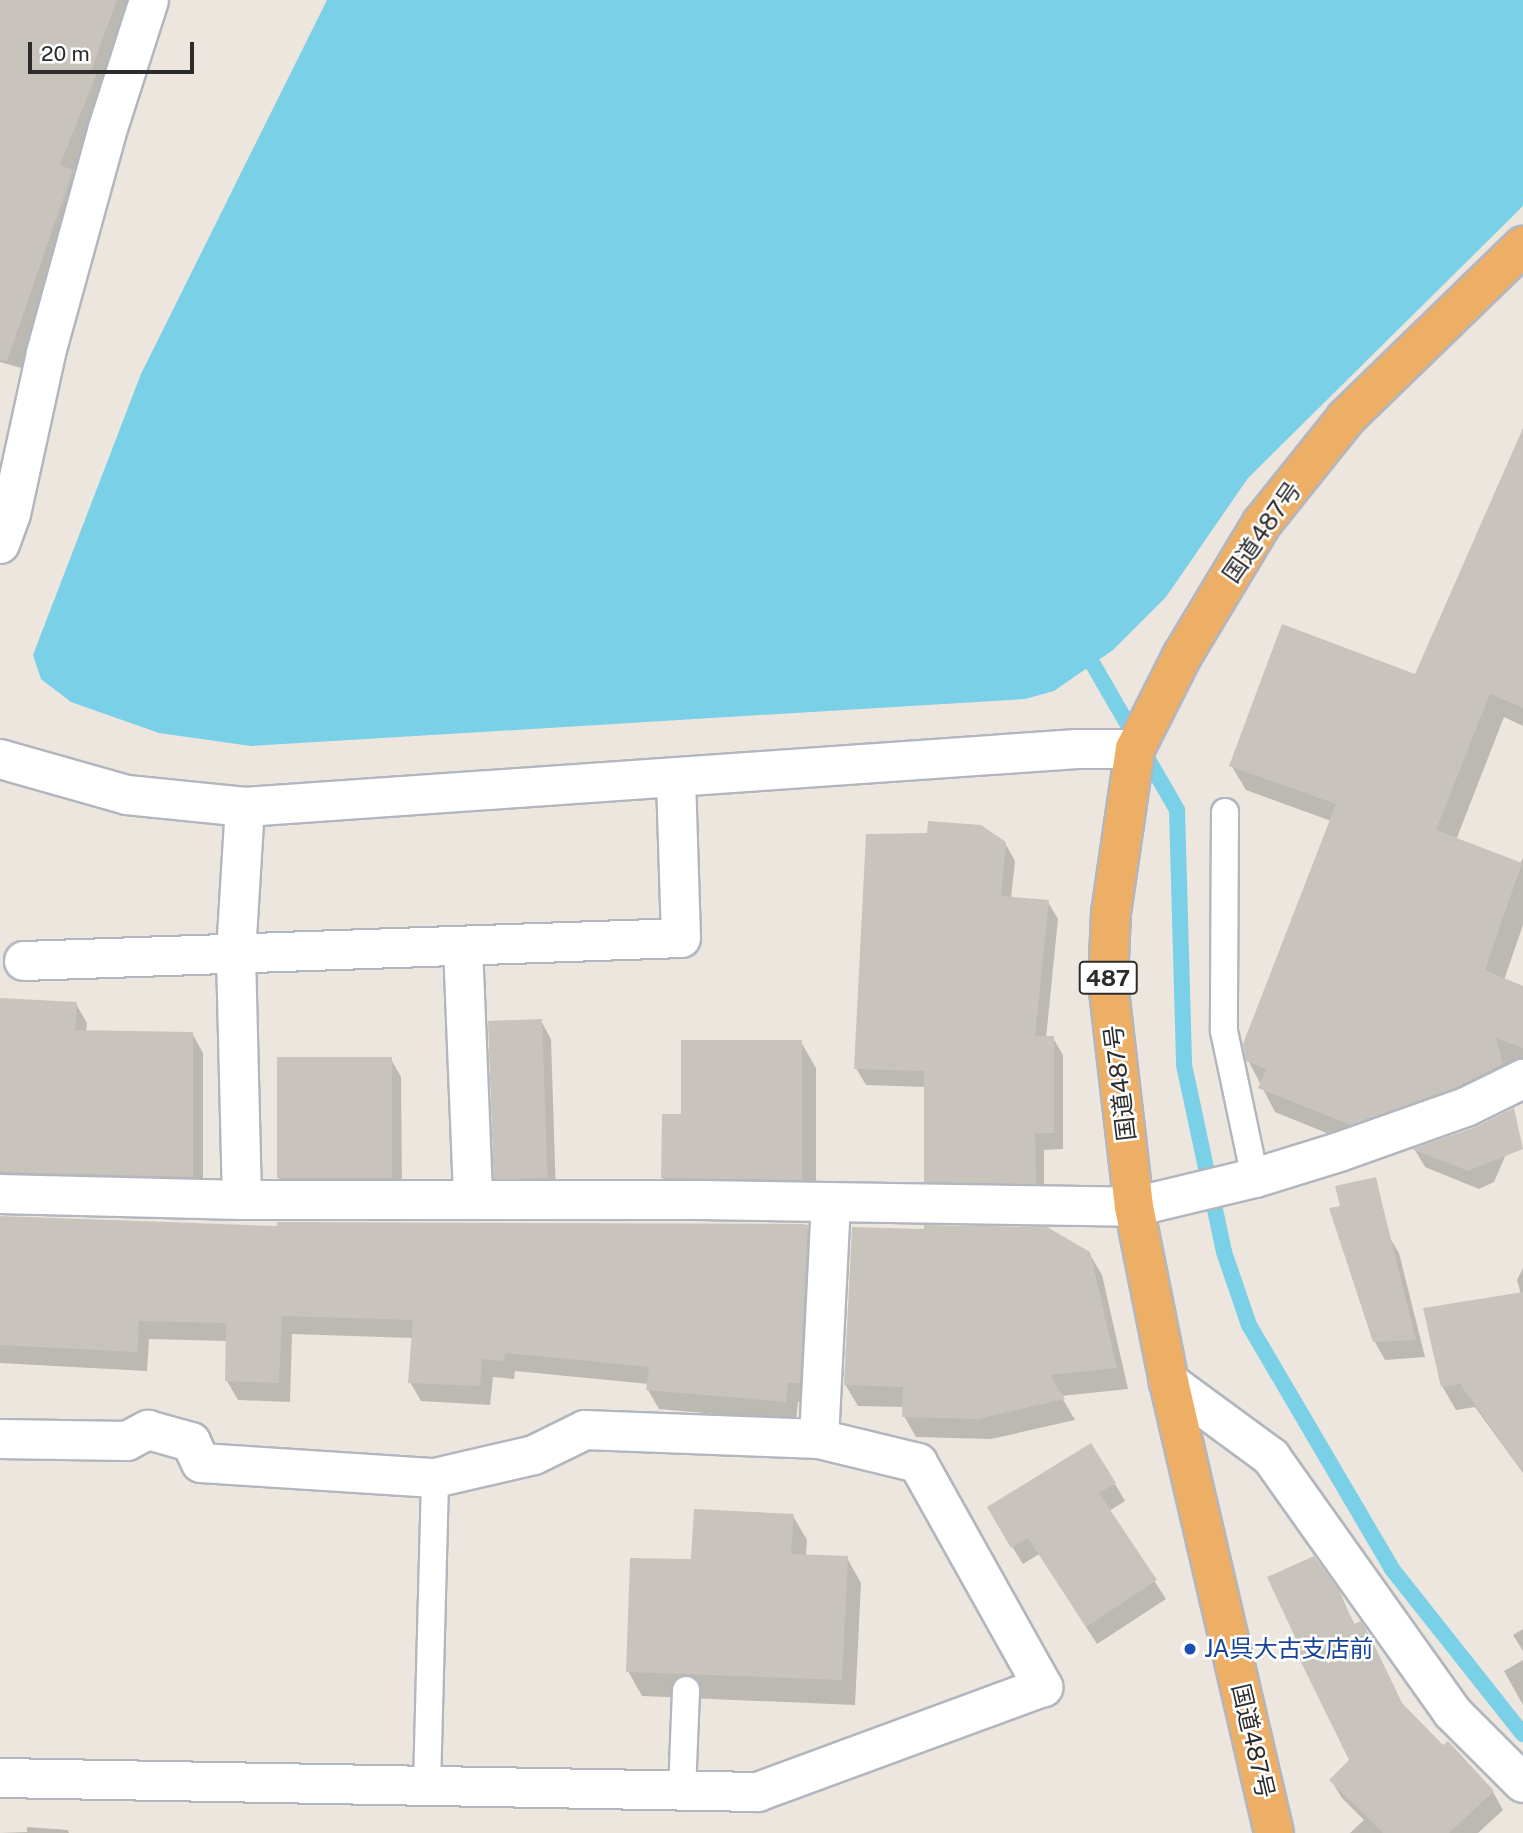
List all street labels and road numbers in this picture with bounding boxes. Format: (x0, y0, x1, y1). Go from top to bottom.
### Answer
street label: 国道487号 (1217, 476, 1307, 588)
road number: 487 (1078, 959, 1138, 998)
street label: 国道487号 (1099, 1023, 1141, 1143)
street label: 国道487号 (1226, 1681, 1280, 1801)

